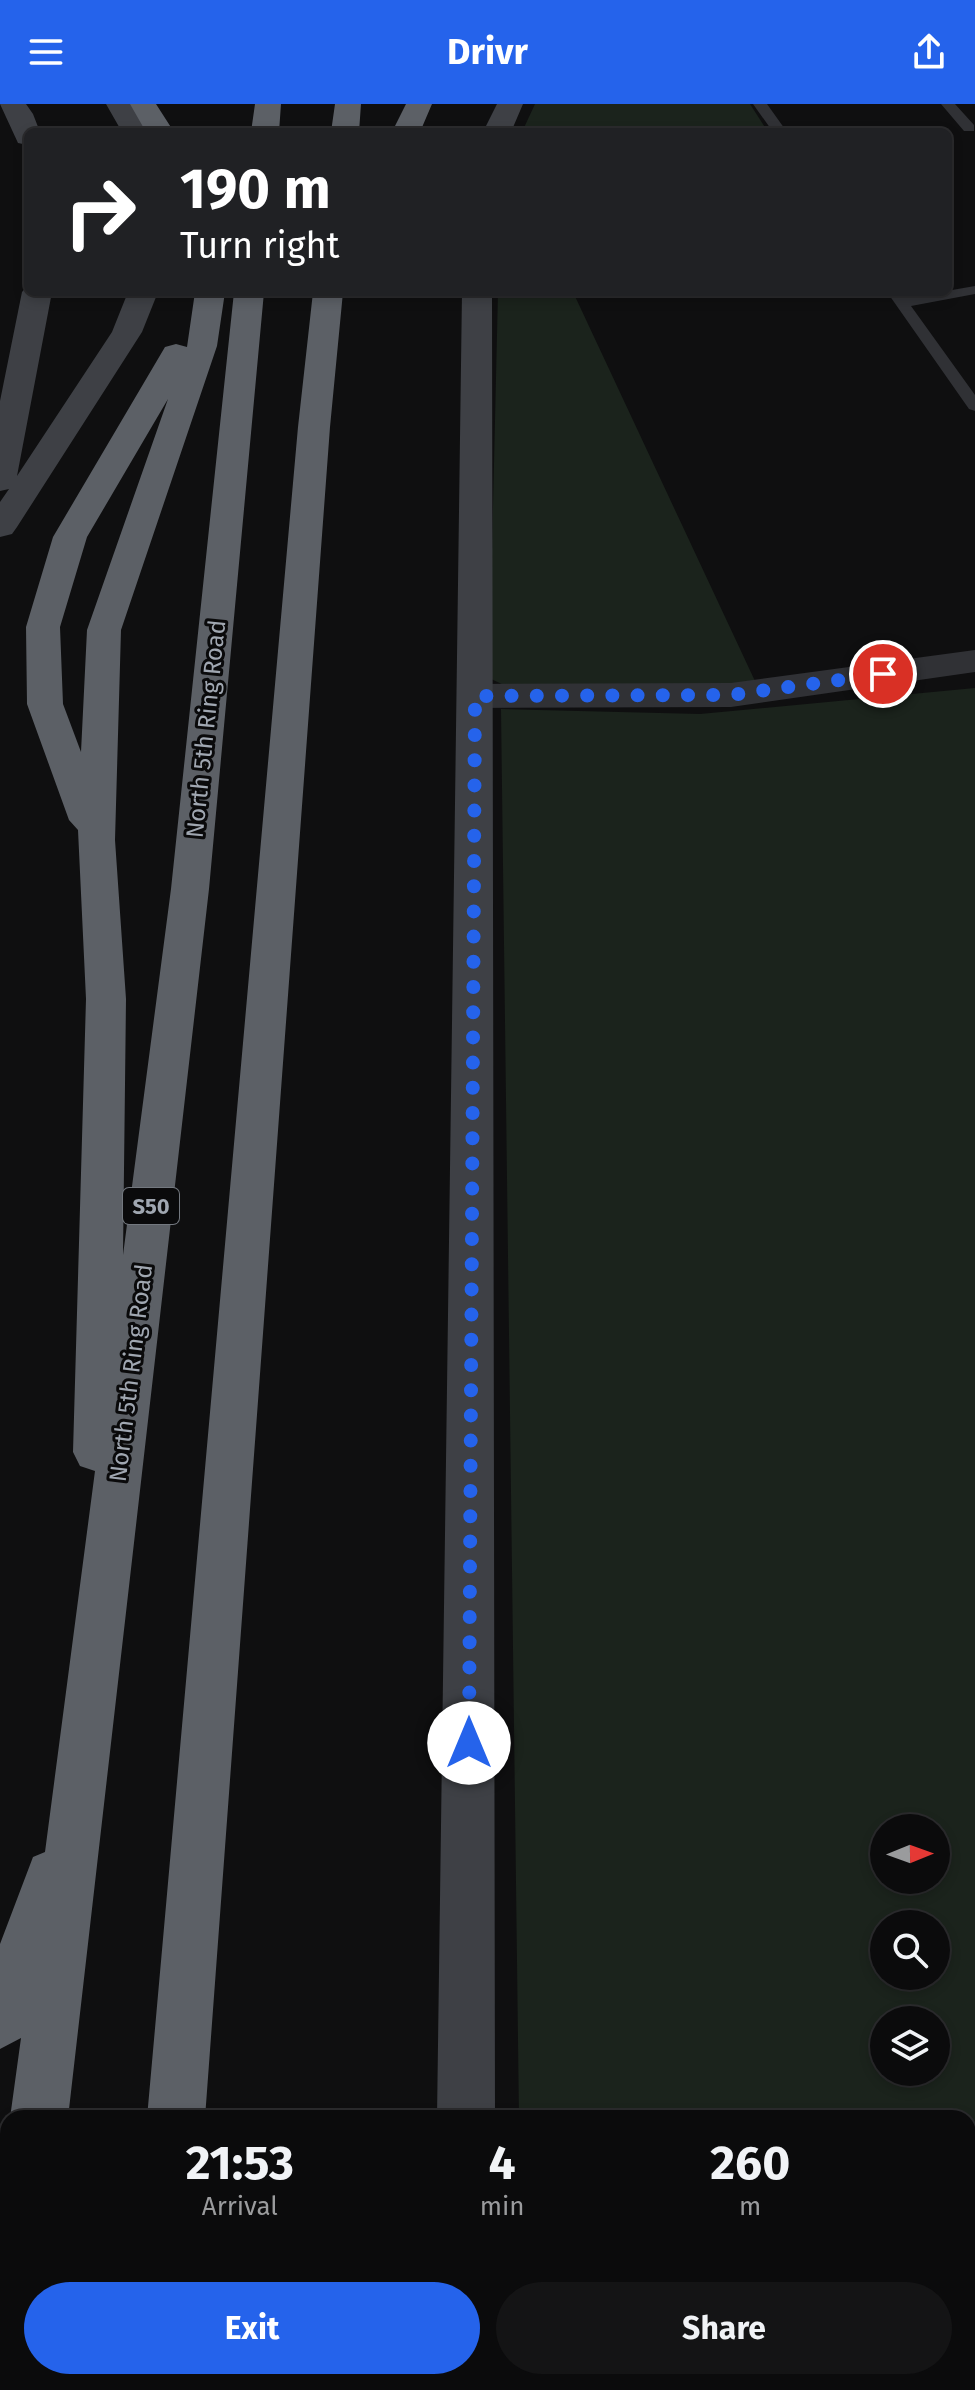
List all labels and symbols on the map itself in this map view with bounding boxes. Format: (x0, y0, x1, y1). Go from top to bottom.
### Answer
street label: North 5th Ring Road (181, 619, 231, 839)
pin (849, 640, 917, 708)
road number: S50 (123, 1188, 179, 1224)
street label: North 5th Ring Road (104, 1262, 158, 1484)
position arrow (427, 1701, 511, 1785)
north arrow (870, 1814, 950, 1894)

